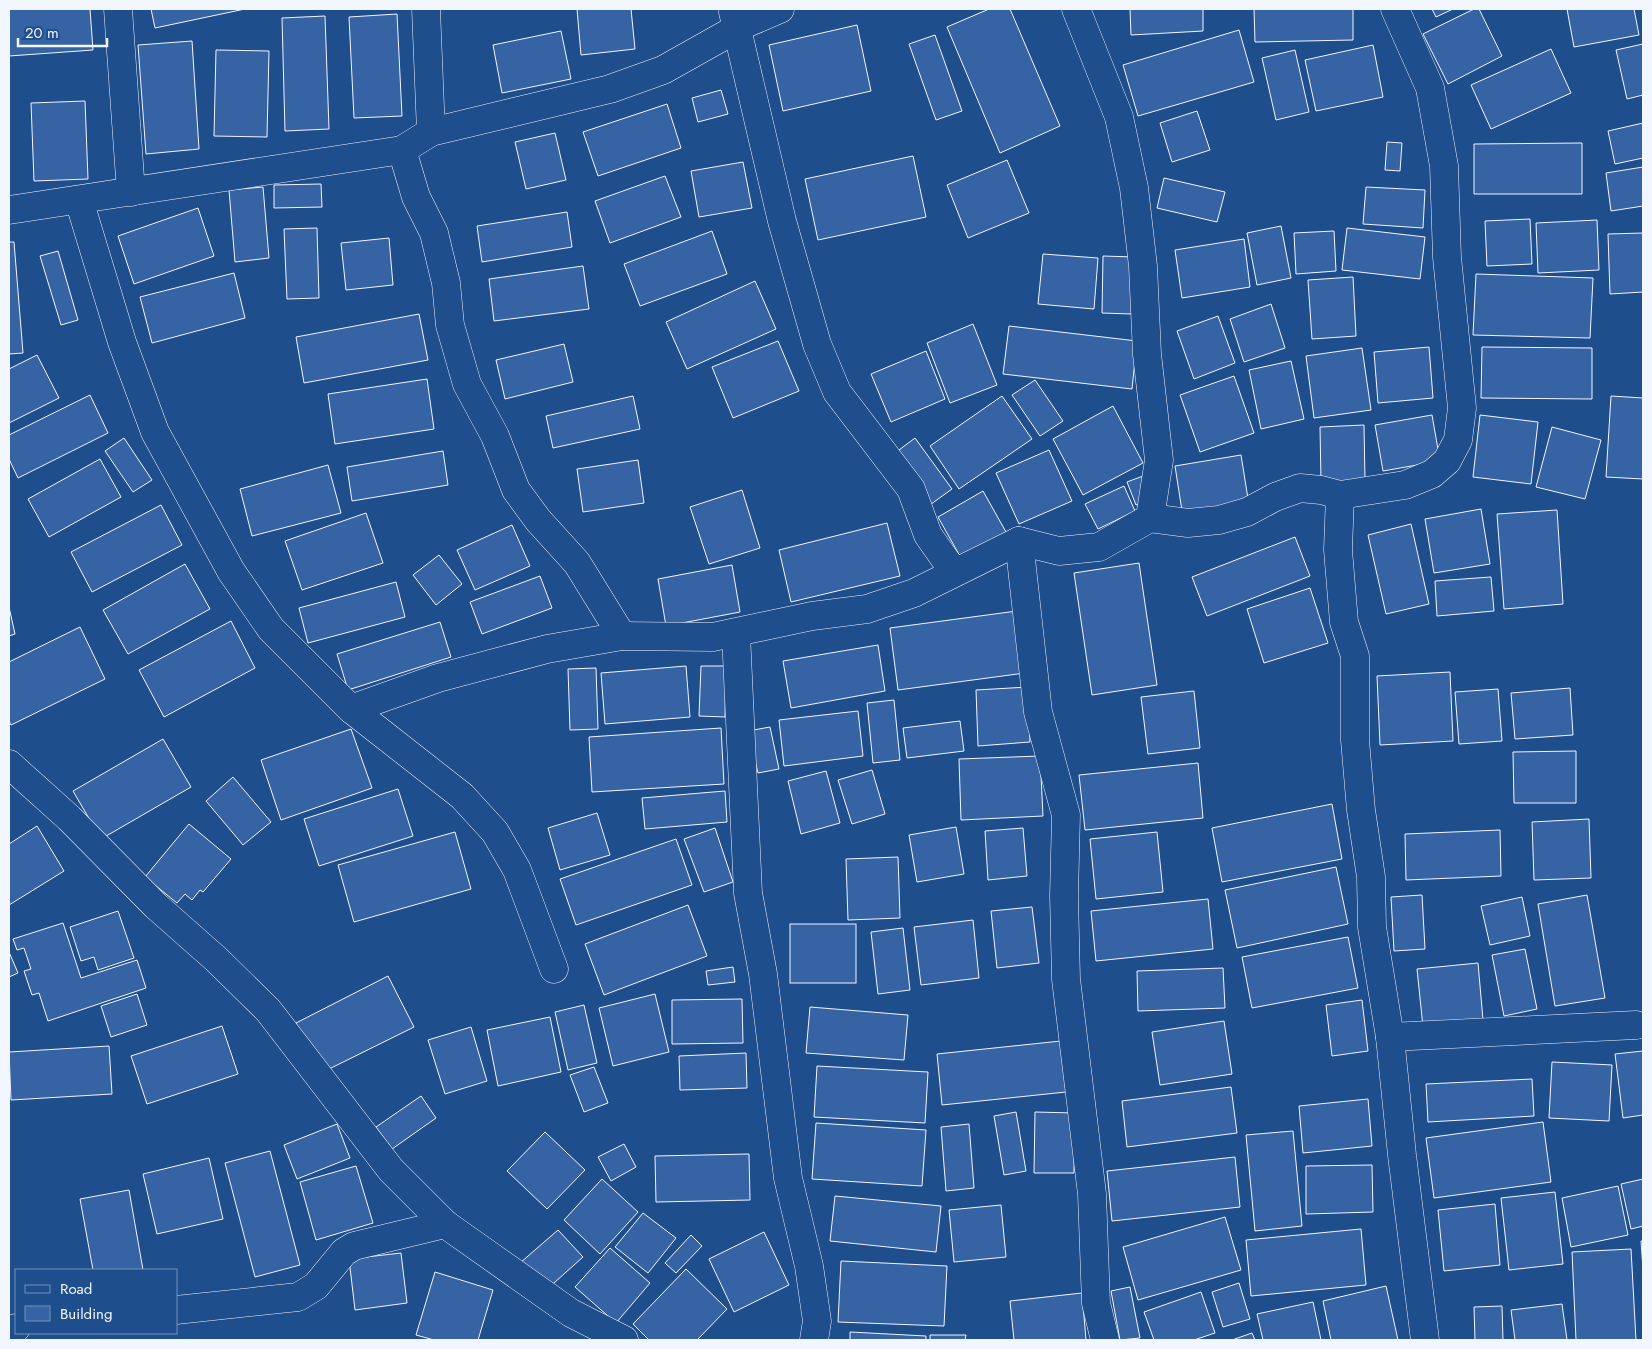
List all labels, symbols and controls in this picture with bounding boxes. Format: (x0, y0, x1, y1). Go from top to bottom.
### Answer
scale bar (18, 15, 106, 47)
text: 20 m (25, 22, 59, 44)
legend (15, 1269, 178, 1334)
text: Road (60, 1278, 92, 1300)
text: Building (60, 1303, 112, 1325)

